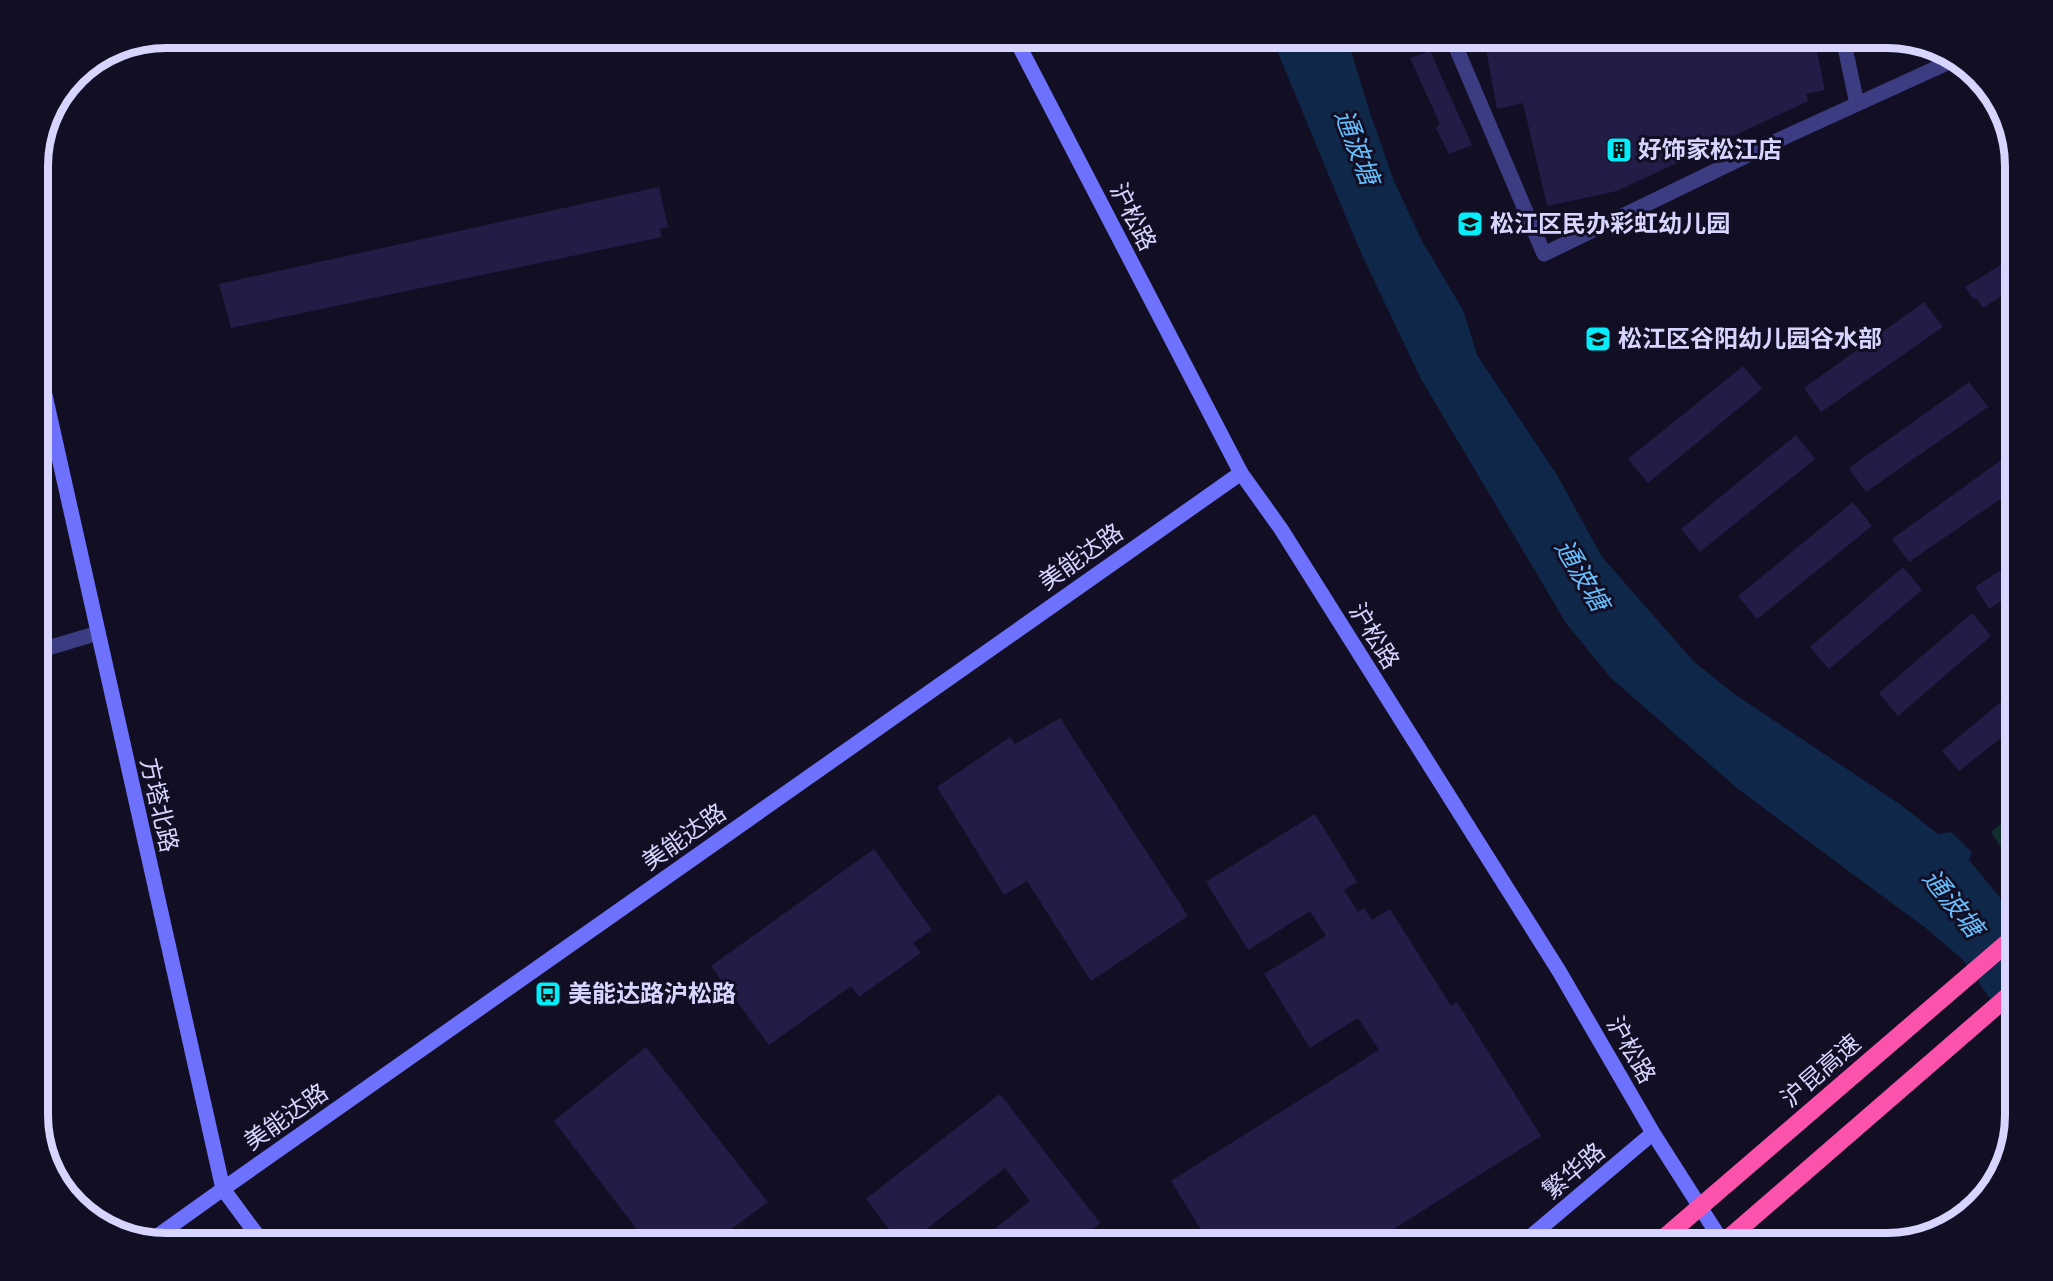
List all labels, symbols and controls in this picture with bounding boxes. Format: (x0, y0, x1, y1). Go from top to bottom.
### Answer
water label: 通波塘 (1325, 104, 1390, 194)
place label: 好饰家松江店 (1638, 132, 1782, 167)
building icon: 好饰家松江店 (1604, 135, 1634, 165)
street label: 沪松路 (1102, 177, 1165, 257)
place label: 松江区民办彩虹幼儿园 (1490, 206, 1730, 241)
school or university icon: 松江区民办彩虹幼儿园 (1455, 209, 1485, 239)
place label: 松江区谷阳幼儿园谷水部 (1618, 321, 1882, 356)
school or university icon: 松江区谷阳幼儿园谷水部 (1583, 324, 1613, 354)
street label: 美能达路 (1031, 515, 1130, 598)
water label: 通波塘 (1546, 532, 1620, 622)
street label: 沪松路 (1341, 596, 1408, 676)
street label: 方塔北路 (132, 754, 187, 856)
street label: 美能达路 (634, 795, 733, 878)
water label: 通波塘 (1914, 861, 1995, 948)
place label: 美能达路沪松路 (568, 976, 736, 1011)
bus stop icon: 美能达路沪松路 (533, 979, 563, 1009)
street label: 沪松路 (1598, 1010, 1665, 1090)
street label: 沪昆高速 (1773, 1026, 1868, 1115)
street label: 美能达路 (236, 1075, 335, 1158)
street label: 繁华路 (1535, 1134, 1613, 1207)

